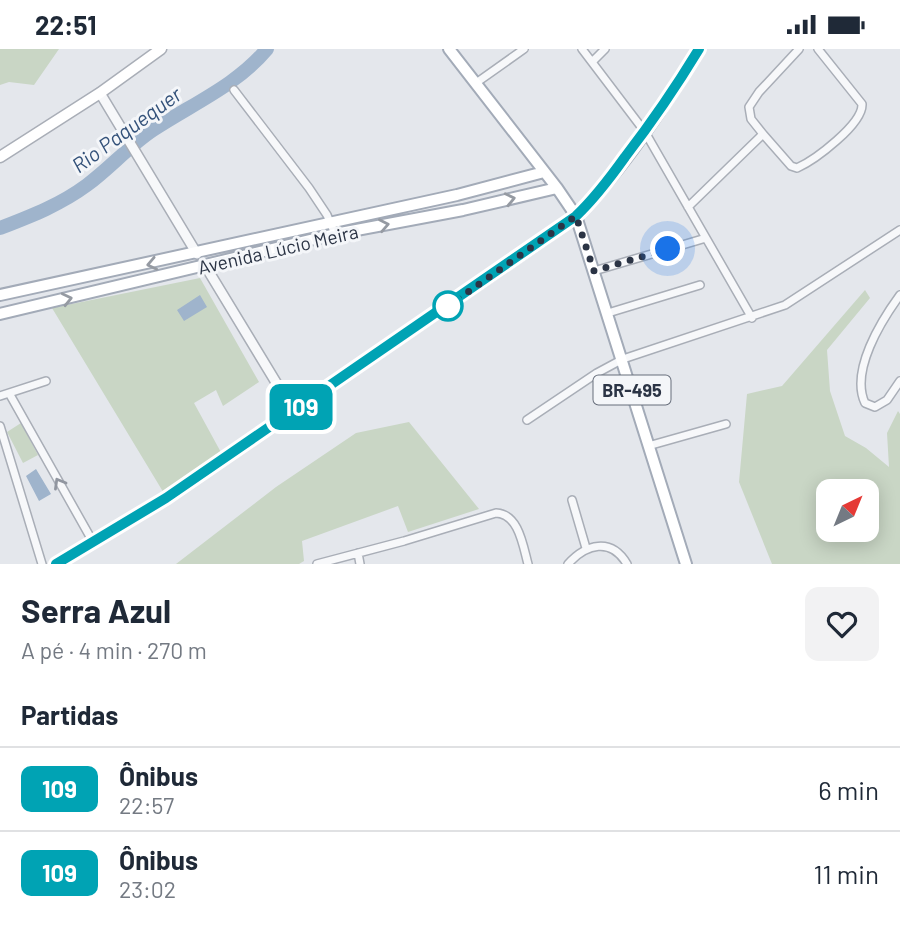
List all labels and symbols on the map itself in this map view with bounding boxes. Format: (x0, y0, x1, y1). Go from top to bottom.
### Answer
water label: Rio Paquequer (66, 81, 186, 177)
one-way arrow (504, 193, 516, 207)
one-way arrow (378, 218, 389, 233)
street label: Avenida Lúcio Meira (196, 219, 360, 279)
your location (650, 231, 685, 266)
one-way arrow (146, 255, 158, 270)
unlabelled marker (433, 291, 463, 321)
one-way arrow (61, 293, 73, 307)
road number: BR-495 (594, 375, 670, 405)
line badge: 109 (261, 384, 341, 430)
one-way arrow (54, 477, 67, 490)
north arrow (816, 479, 878, 543)

